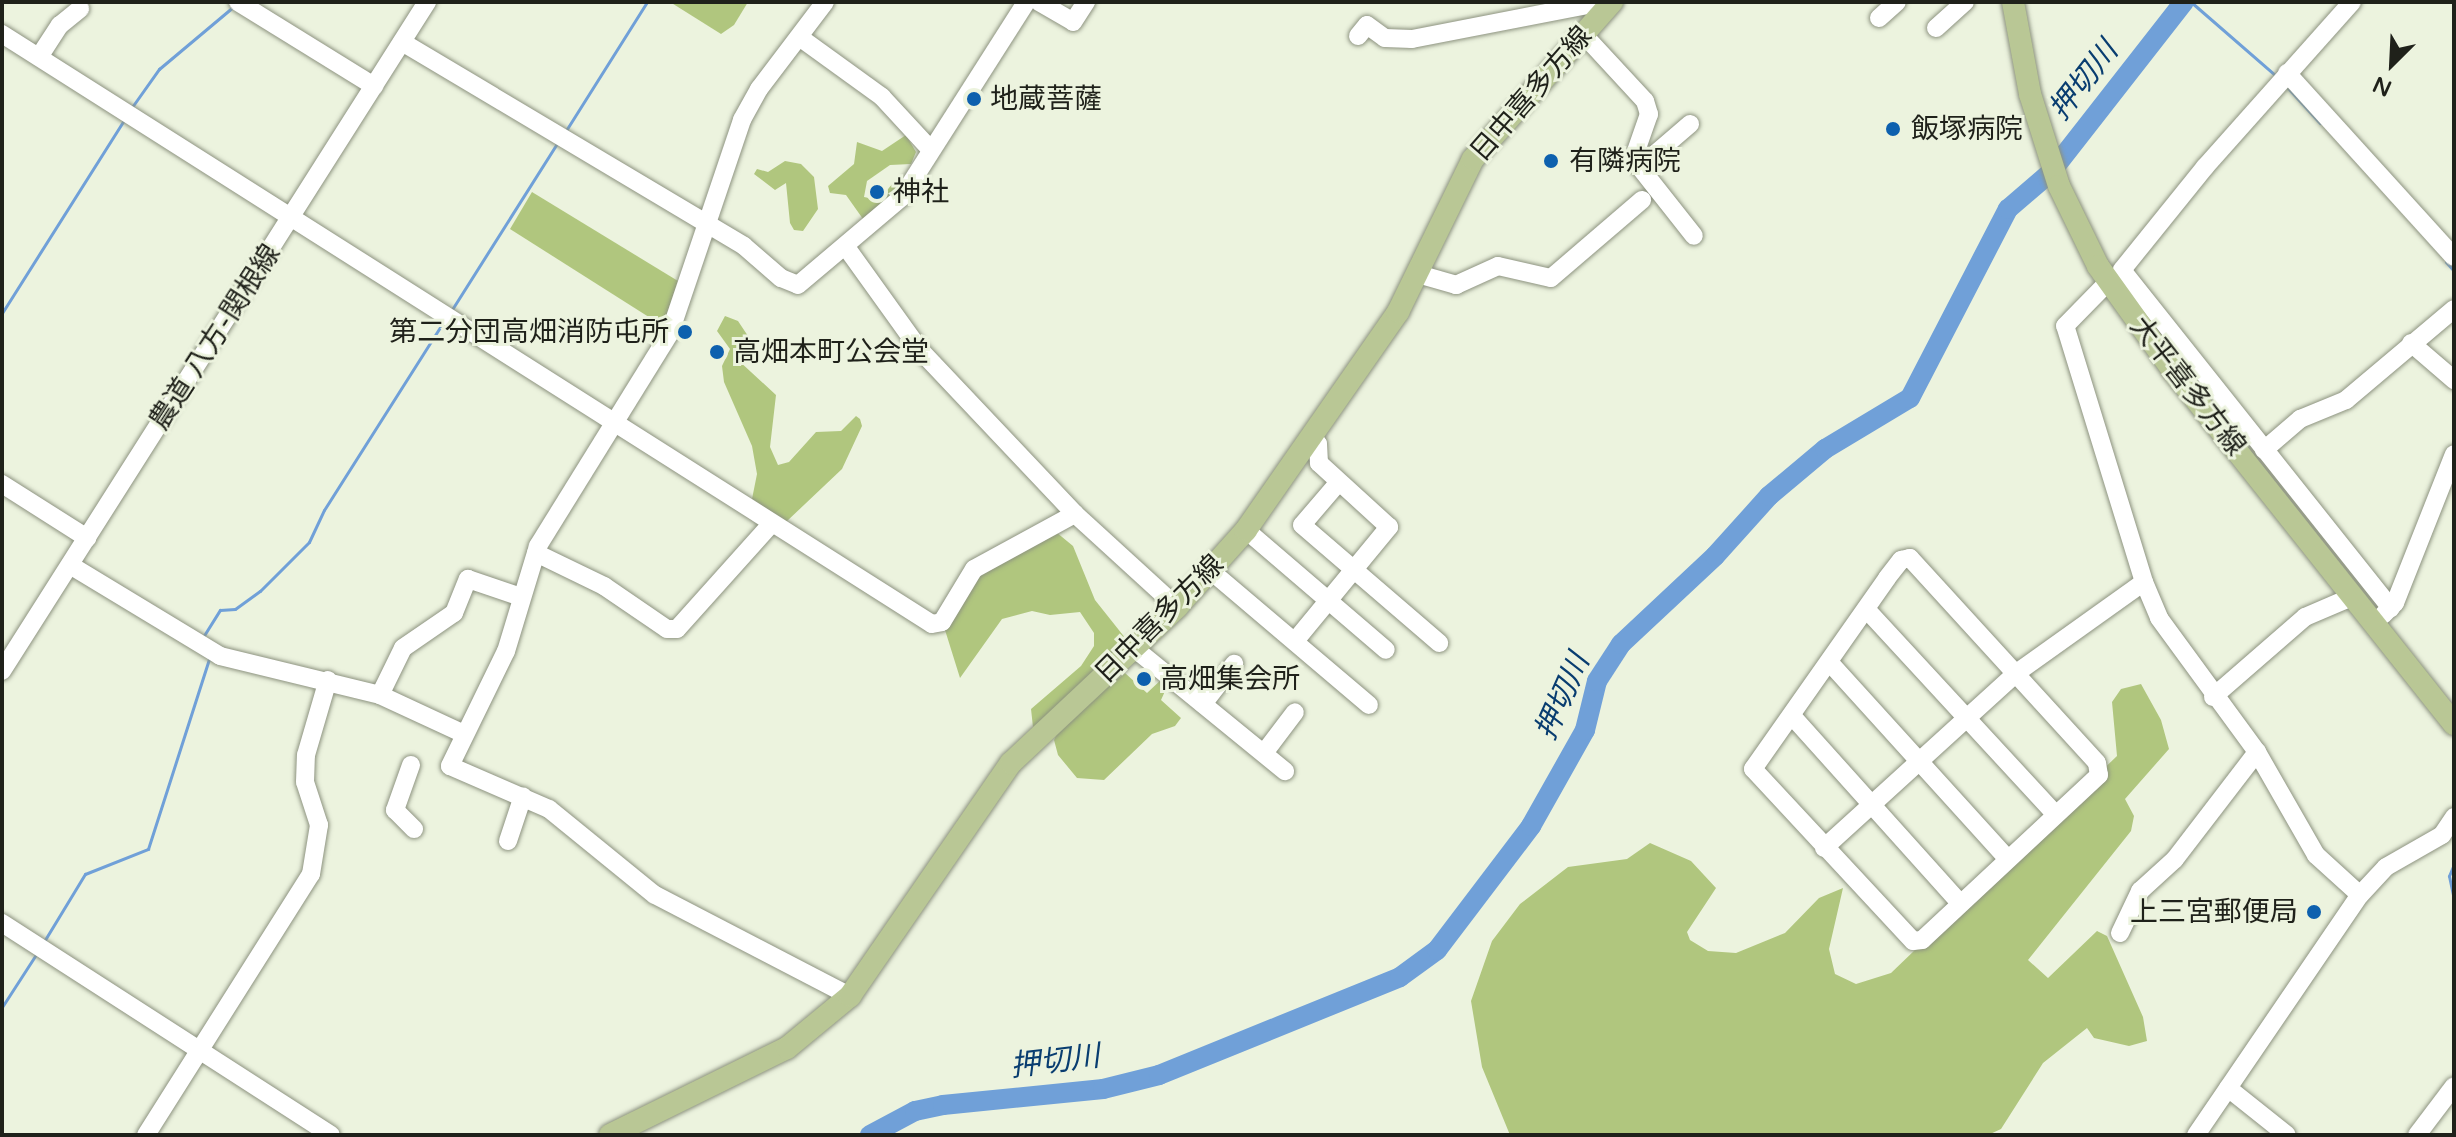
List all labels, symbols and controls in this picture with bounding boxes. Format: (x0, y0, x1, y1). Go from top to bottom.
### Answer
street label: 日中喜多方線 (1463, 20, 1599, 168)
north arrow (2352, 24, 2432, 104)
water label: 押切川 (2042, 34, 2126, 128)
text: N (2369, 70, 2396, 101)
place label: 地蔵菩薩 (990, 82, 1102, 116)
marker: 地蔵菩薩 (965, 90, 983, 108)
place label: 飯塚病院 (1911, 112, 2023, 146)
marker: 飯塚病院 (1882, 118, 1904, 140)
place label: 有隣病院 (1569, 144, 1681, 178)
marker: 有隣病院 (1540, 150, 1562, 172)
place label: 神社 (893, 175, 949, 209)
marker: 神社 (868, 183, 886, 201)
street label: 農道 八方-関根線 (142, 238, 288, 436)
street label: 大平喜多方線 (2123, 309, 2253, 463)
place label: 第二分団高畑消防屯所 (389, 315, 669, 349)
marker: 第二分団高畑消防屯所 (676, 323, 694, 341)
place label: 高畑本町公会堂 (733, 335, 929, 369)
marker: 高畑本町公会堂 (708, 343, 726, 361)
street label: 日中喜多方線 (1088, 548, 1230, 690)
water label: 押切川 (1528, 649, 1598, 745)
place label: 高畑集会所 (1160, 662, 1300, 696)
marker: 高畑集会所 (1135, 670, 1153, 688)
place label: 上三宮郵便局 (2130, 895, 2298, 929)
marker: 上三宮郵便局 (2305, 903, 2323, 921)
water label: 押切川 (1008, 1039, 1102, 1085)

